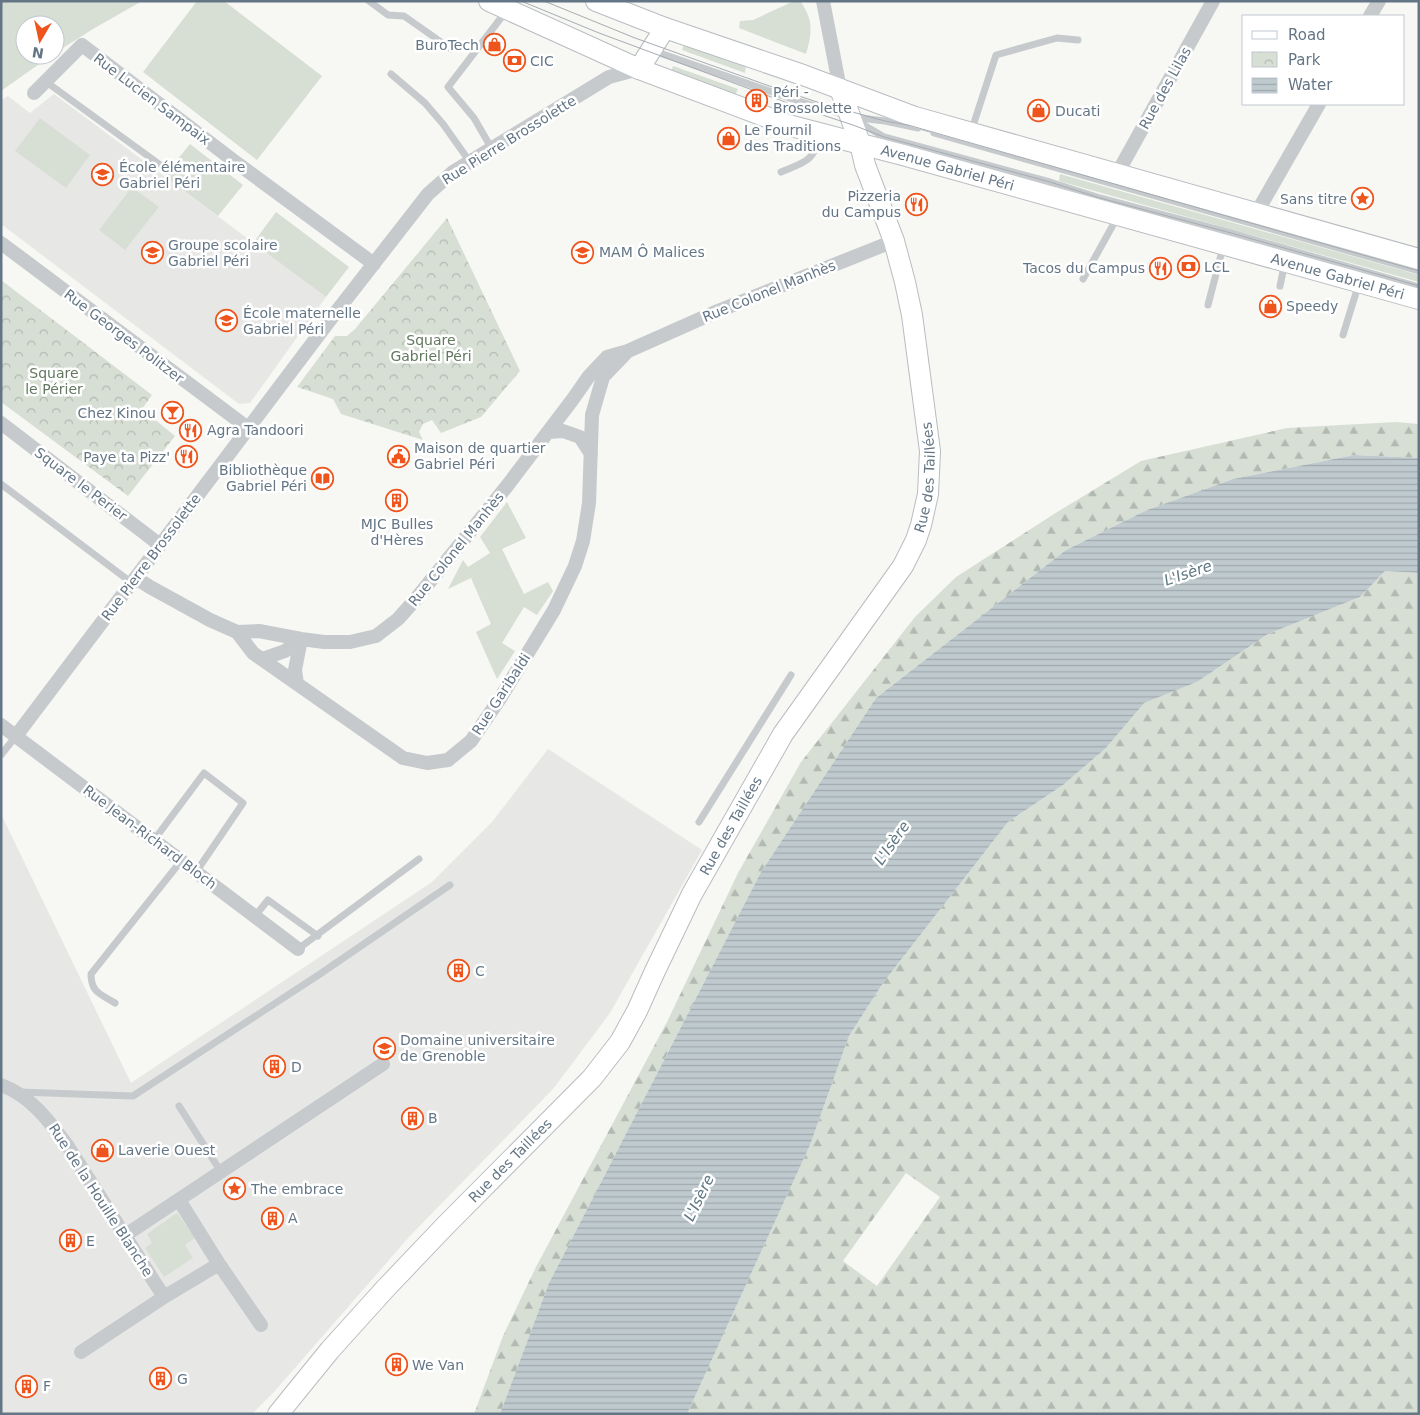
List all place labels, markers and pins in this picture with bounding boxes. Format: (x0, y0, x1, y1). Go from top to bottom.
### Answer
shop icon: BuroTech (483, 33, 507, 57)
place label: BuroTech (415, 37, 479, 53)
bank icon: CIC (502, 49, 526, 73)
place label: CIC (530, 53, 554, 69)
place label: Péri - Brossolette (773, 84, 852, 116)
building icon: Péri - Brossolette (745, 88, 769, 112)
shop icon: Ducati (1027, 99, 1051, 123)
place label: Ducati (1055, 103, 1100, 119)
place label: Le Fournil des Traditions (744, 122, 841, 154)
shop icon: Le Fournil des Traditions (716, 126, 740, 150)
place label: École élémentaire Gabriel Péri (119, 159, 245, 191)
school or university icon: École élémentaire Gabriel Péri (91, 163, 115, 187)
place icon: Sans titre (1351, 187, 1375, 211)
place label: Pizzeria du Campus (822, 188, 901, 220)
place label: Sans titre (1280, 191, 1347, 207)
restaurant icon: Pizzeria du Campus (905, 192, 929, 216)
place label: Groupe scolaire Gabriel Péri (168, 237, 278, 269)
school or university icon: MAM Ô Malices (571, 240, 595, 264)
school or university icon: Groupe scolaire Gabriel Péri (140, 241, 164, 265)
place label: MAM Ô Malices (599, 243, 705, 260)
bank icon: LCL (1176, 255, 1200, 279)
restaurant icon: Tacos du Campus (1149, 256, 1173, 280)
place label: LCL (1204, 259, 1230, 275)
place label: Tacos du Campus (1022, 260, 1145, 276)
shop icon: Speedy (1258, 294, 1282, 318)
place label: Speedy (1286, 298, 1338, 314)
place label: École maternelle Gabriel Péri (243, 305, 361, 337)
school or university icon: École maternelle Gabriel Péri (215, 309, 239, 333)
bar icon: Chez Kinou (160, 401, 184, 425)
place label: Chez Kinou (78, 405, 156, 421)
restaurant icon: Agra Tandoori (179, 418, 203, 442)
place label: Agra Tandoori (207, 422, 304, 438)
place label: Maison de quartier Gabriel Péri (414, 440, 546, 472)
public building icon: Maison de quartier Gabriel Péri (386, 444, 410, 468)
restaurant icon: Paye ta Pizz' (174, 445, 198, 469)
place label: Paye ta Pizz' (83, 449, 170, 465)
place label: Bibliothèque Gabriel Péri (219, 462, 307, 494)
library icon: Bibliothèque Gabriel Péri (311, 466, 335, 490)
building icon: MJC Bulles d'Hères (385, 489, 409, 513)
place label: MJC Bulles d'Hères (361, 516, 433, 548)
building icon: C (447, 959, 471, 983)
place label: C (475, 963, 485, 979)
place label: Domaine universitaire de Grenoble (400, 1032, 555, 1064)
school or university icon: Domaine universitaire de Grenoble (372, 1036, 396, 1060)
building icon: D (263, 1055, 287, 1079)
place label: D (291, 1059, 302, 1075)
building icon: B (400, 1106, 424, 1130)
place label: B (428, 1110, 438, 1126)
shop icon: Laverie Ouest (90, 1138, 114, 1162)
place label: Laverie Ouest (118, 1142, 216, 1158)
place icon: The embrace (223, 1177, 247, 1201)
place label: The embrace (250, 1181, 343, 1197)
building icon: A (260, 1206, 284, 1230)
place label: A (288, 1210, 298, 1226)
building icon: E (58, 1229, 82, 1253)
place label: E (86, 1233, 95, 1249)
building icon: We Van (384, 1353, 408, 1377)
place label: We Van (412, 1357, 464, 1373)
building icon: G (149, 1367, 173, 1391)
place label: G (177, 1371, 188, 1387)
building icon: F (15, 1374, 39, 1398)
place label: F (43, 1378, 51, 1394)

